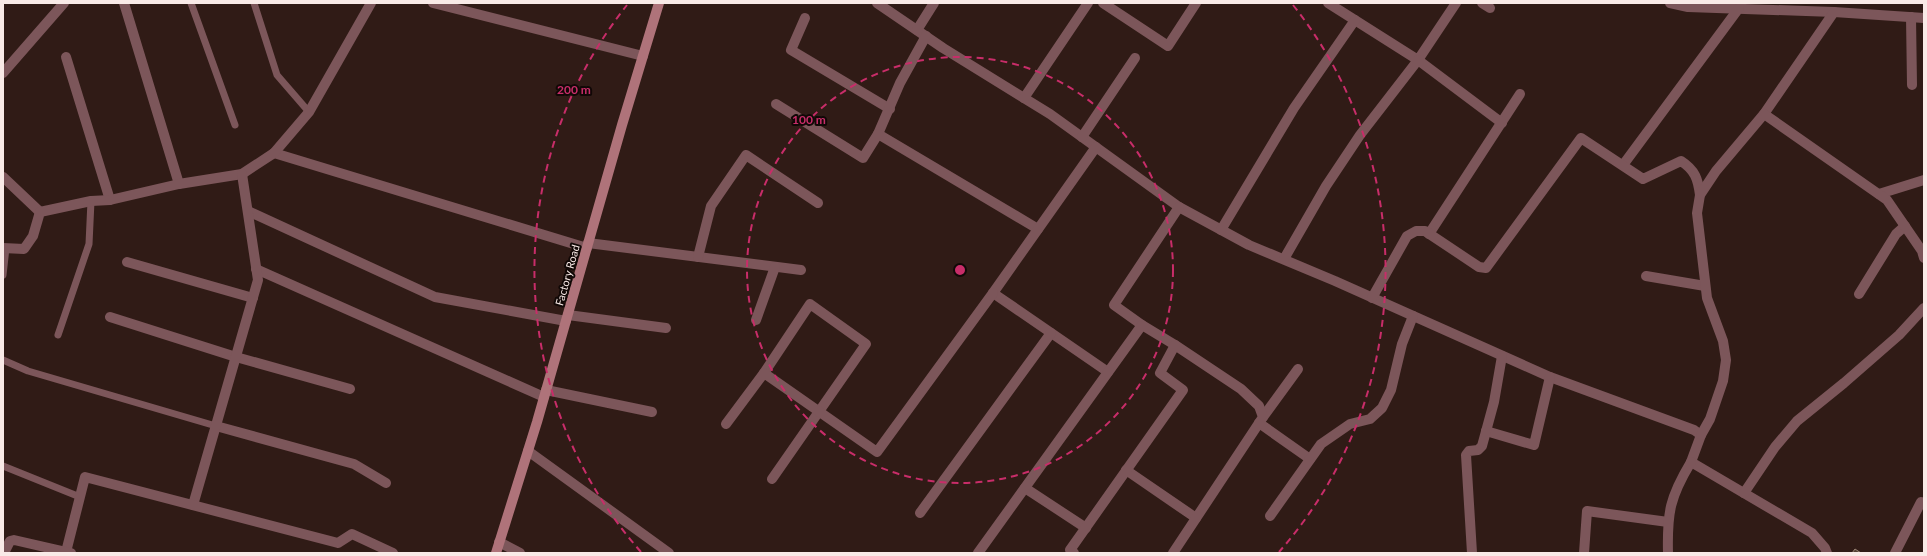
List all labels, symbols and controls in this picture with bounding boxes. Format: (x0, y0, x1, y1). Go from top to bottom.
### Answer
text: 200 m (557, 82, 591, 97)
text: 100 m (792, 112, 826, 127)
street label: Factory Road (552, 243, 582, 307)
centre of rings (953, 263, 967, 277)

